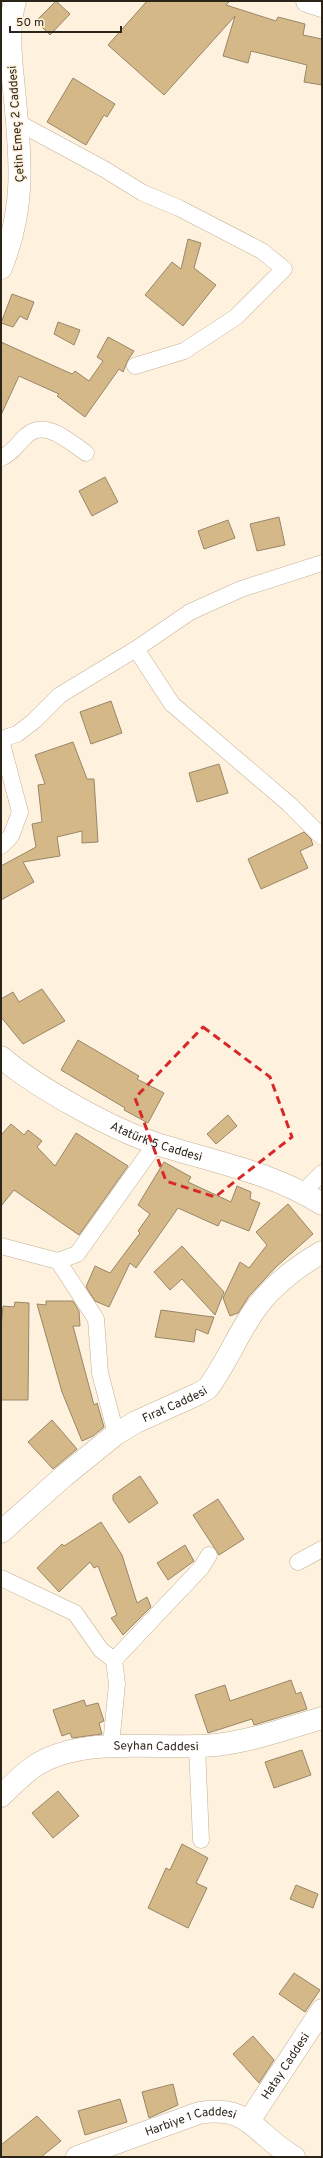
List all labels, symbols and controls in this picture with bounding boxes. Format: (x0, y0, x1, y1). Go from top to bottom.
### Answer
scale bar (10, 8, 121, 34)
text: 50 m (16, 15, 44, 31)
street label: Çetin Emeç 2 Caddesi (5, 65, 29, 183)
street label: Atatürk 5 Caddesi (107, 1119, 204, 1166)
street label: Fırat Caddesi (140, 1383, 211, 1427)
street label: Seyhan Caddesi (113, 1739, 199, 1755)
street label: Hatay Caddesi (258, 2030, 314, 2103)
street label: Harbiye 1 Caddesi (143, 2104, 239, 2141)

